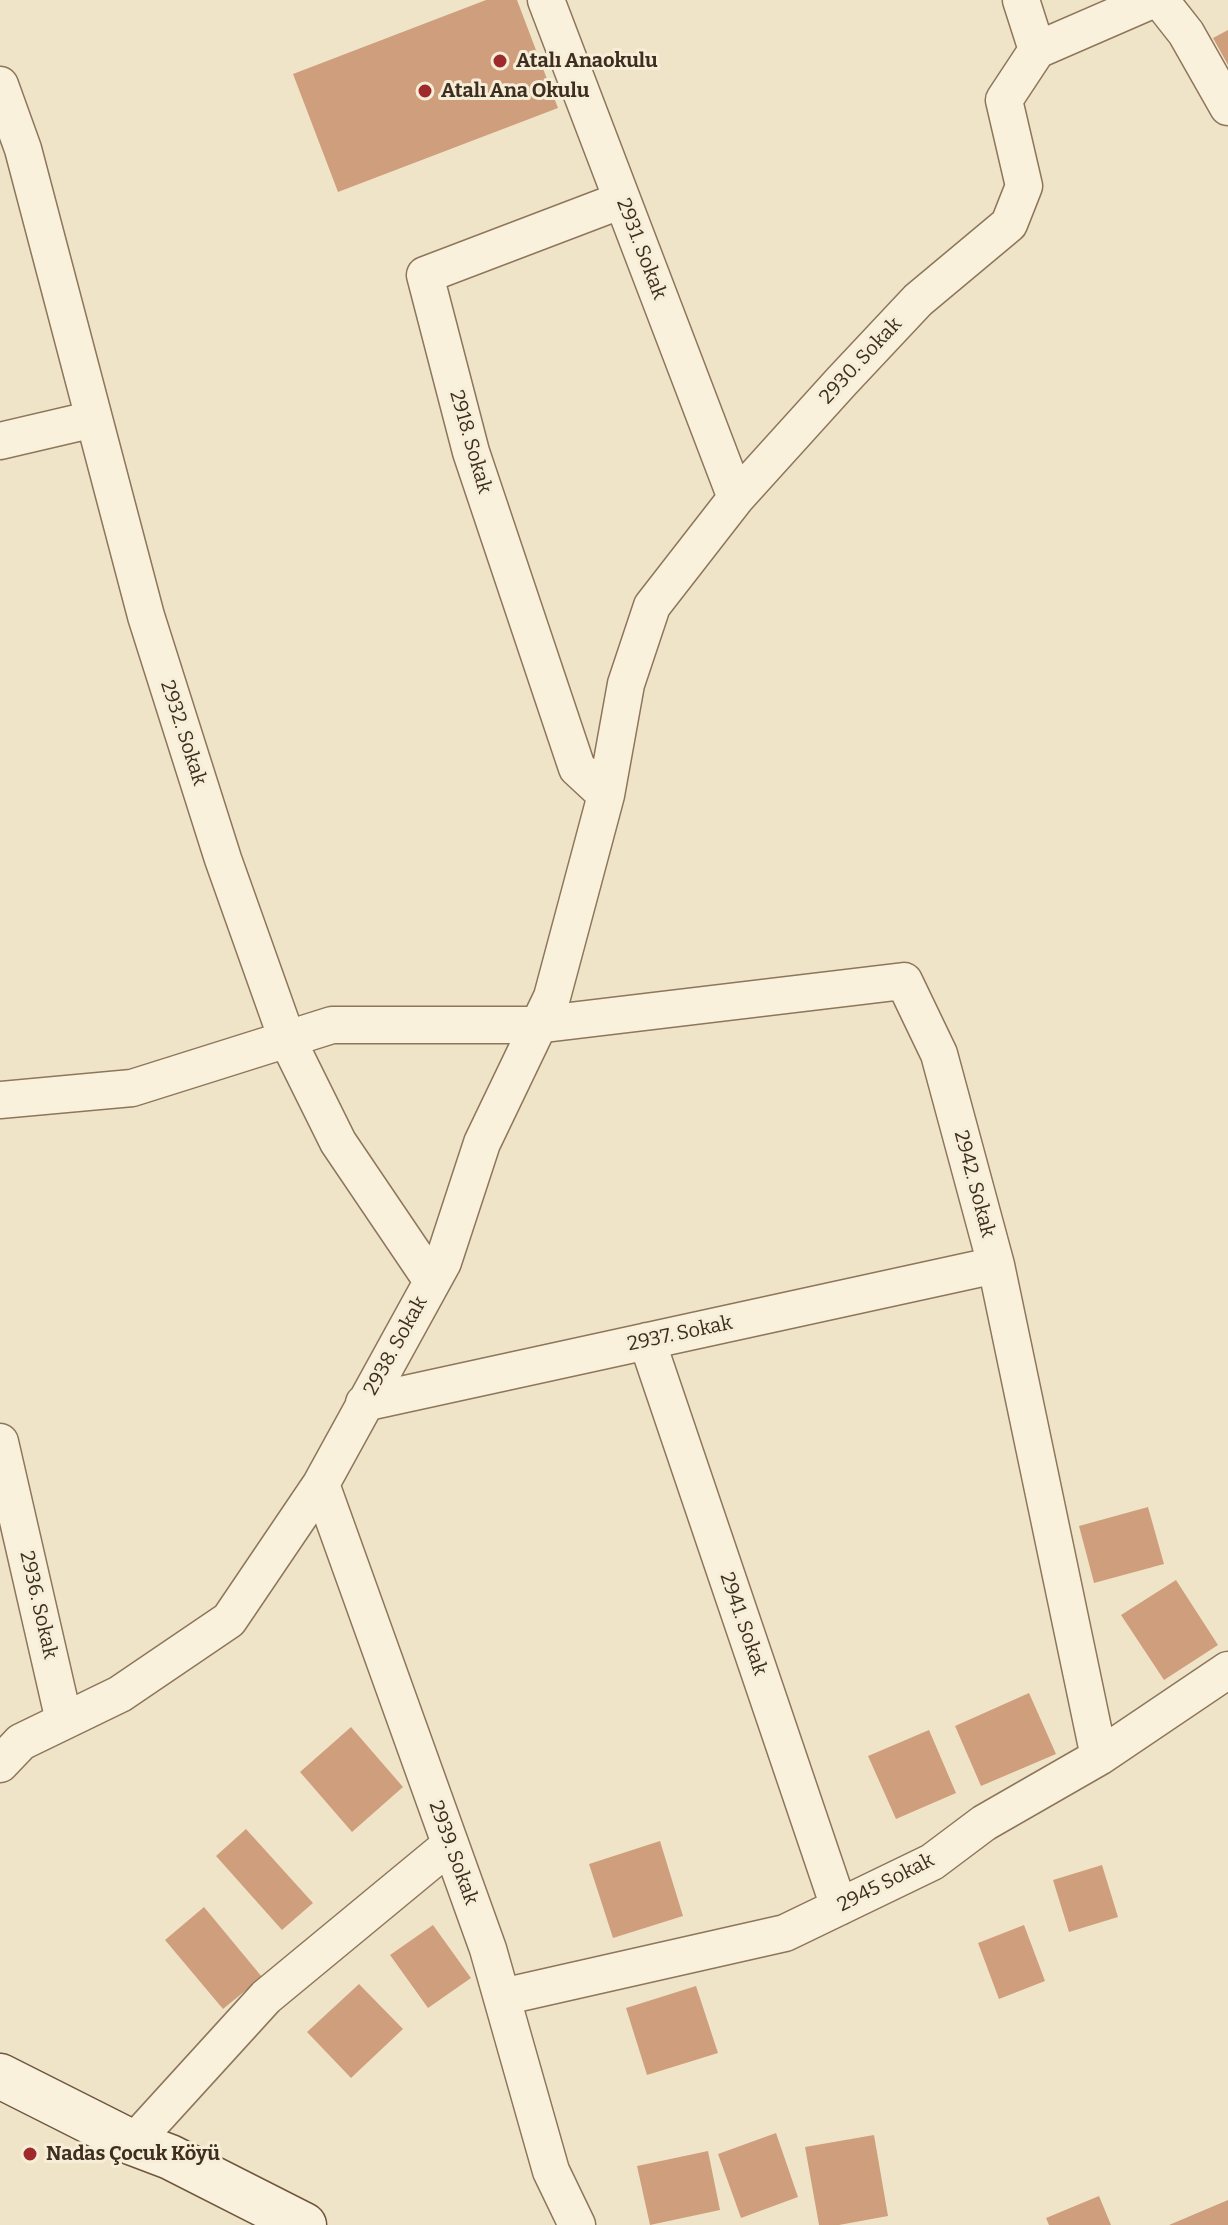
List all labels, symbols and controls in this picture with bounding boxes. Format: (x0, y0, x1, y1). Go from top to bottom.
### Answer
place label: Atalı Anaokulu (516, 49, 658, 73)
marker: Atalı Anaokulu (491, 52, 509, 70)
place label: Atalı Ana Okulu (441, 79, 589, 103)
marker: Atalı Ana Okulu (416, 82, 434, 100)
street label: 2931. Sokak (611, 195, 671, 303)
street label: 2930. Sokak (815, 313, 907, 409)
street label: 2918. Sokak (444, 388, 496, 496)
street label: 2932. Sokak (155, 677, 211, 789)
street label: 2942. Sokak (948, 1128, 1000, 1240)
street label: 2938. Sokak (359, 1292, 433, 1400)
street label: 2937. Sokak (625, 1311, 735, 1357)
street label: 2936. Sokak (14, 1549, 62, 1661)
street label: 2941. Sokak (714, 1570, 772, 1678)
street label: 2939. Sokak (423, 1798, 483, 1908)
street label: 2945 Sokak (834, 1848, 938, 1918)
place label: Nadas Çocuk Köyü (46, 2142, 220, 2166)
marker: Nadas Çocuk Köyü (21, 2145, 39, 2163)

